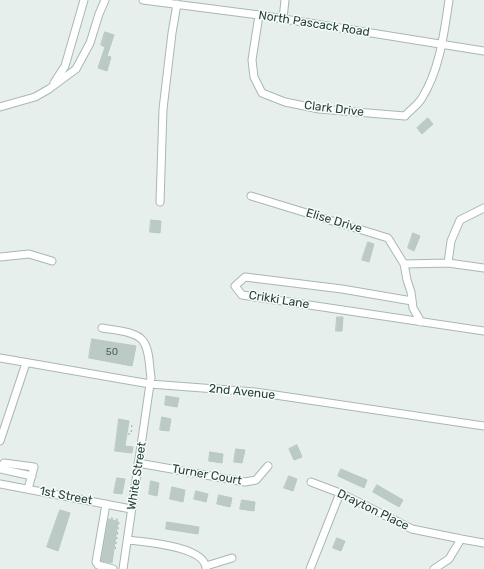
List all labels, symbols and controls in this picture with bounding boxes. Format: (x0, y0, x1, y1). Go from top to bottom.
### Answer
street label: North Pascack Road (257, 8, 371, 40)
street label: Clark Drive (303, 98, 365, 120)
street label: Elise Drive (304, 206, 364, 236)
street label: Crikki Lane (248, 288, 310, 312)
house number: 50 (106, 346, 118, 358)
street label: 2nd Avenue (208, 381, 276, 403)
street label: White Street (125, 441, 149, 511)
street label: Turner Court (171, 462, 243, 488)
street label: 1st Street (38, 484, 94, 508)
street label: Drayton Place (335, 486, 411, 534)

